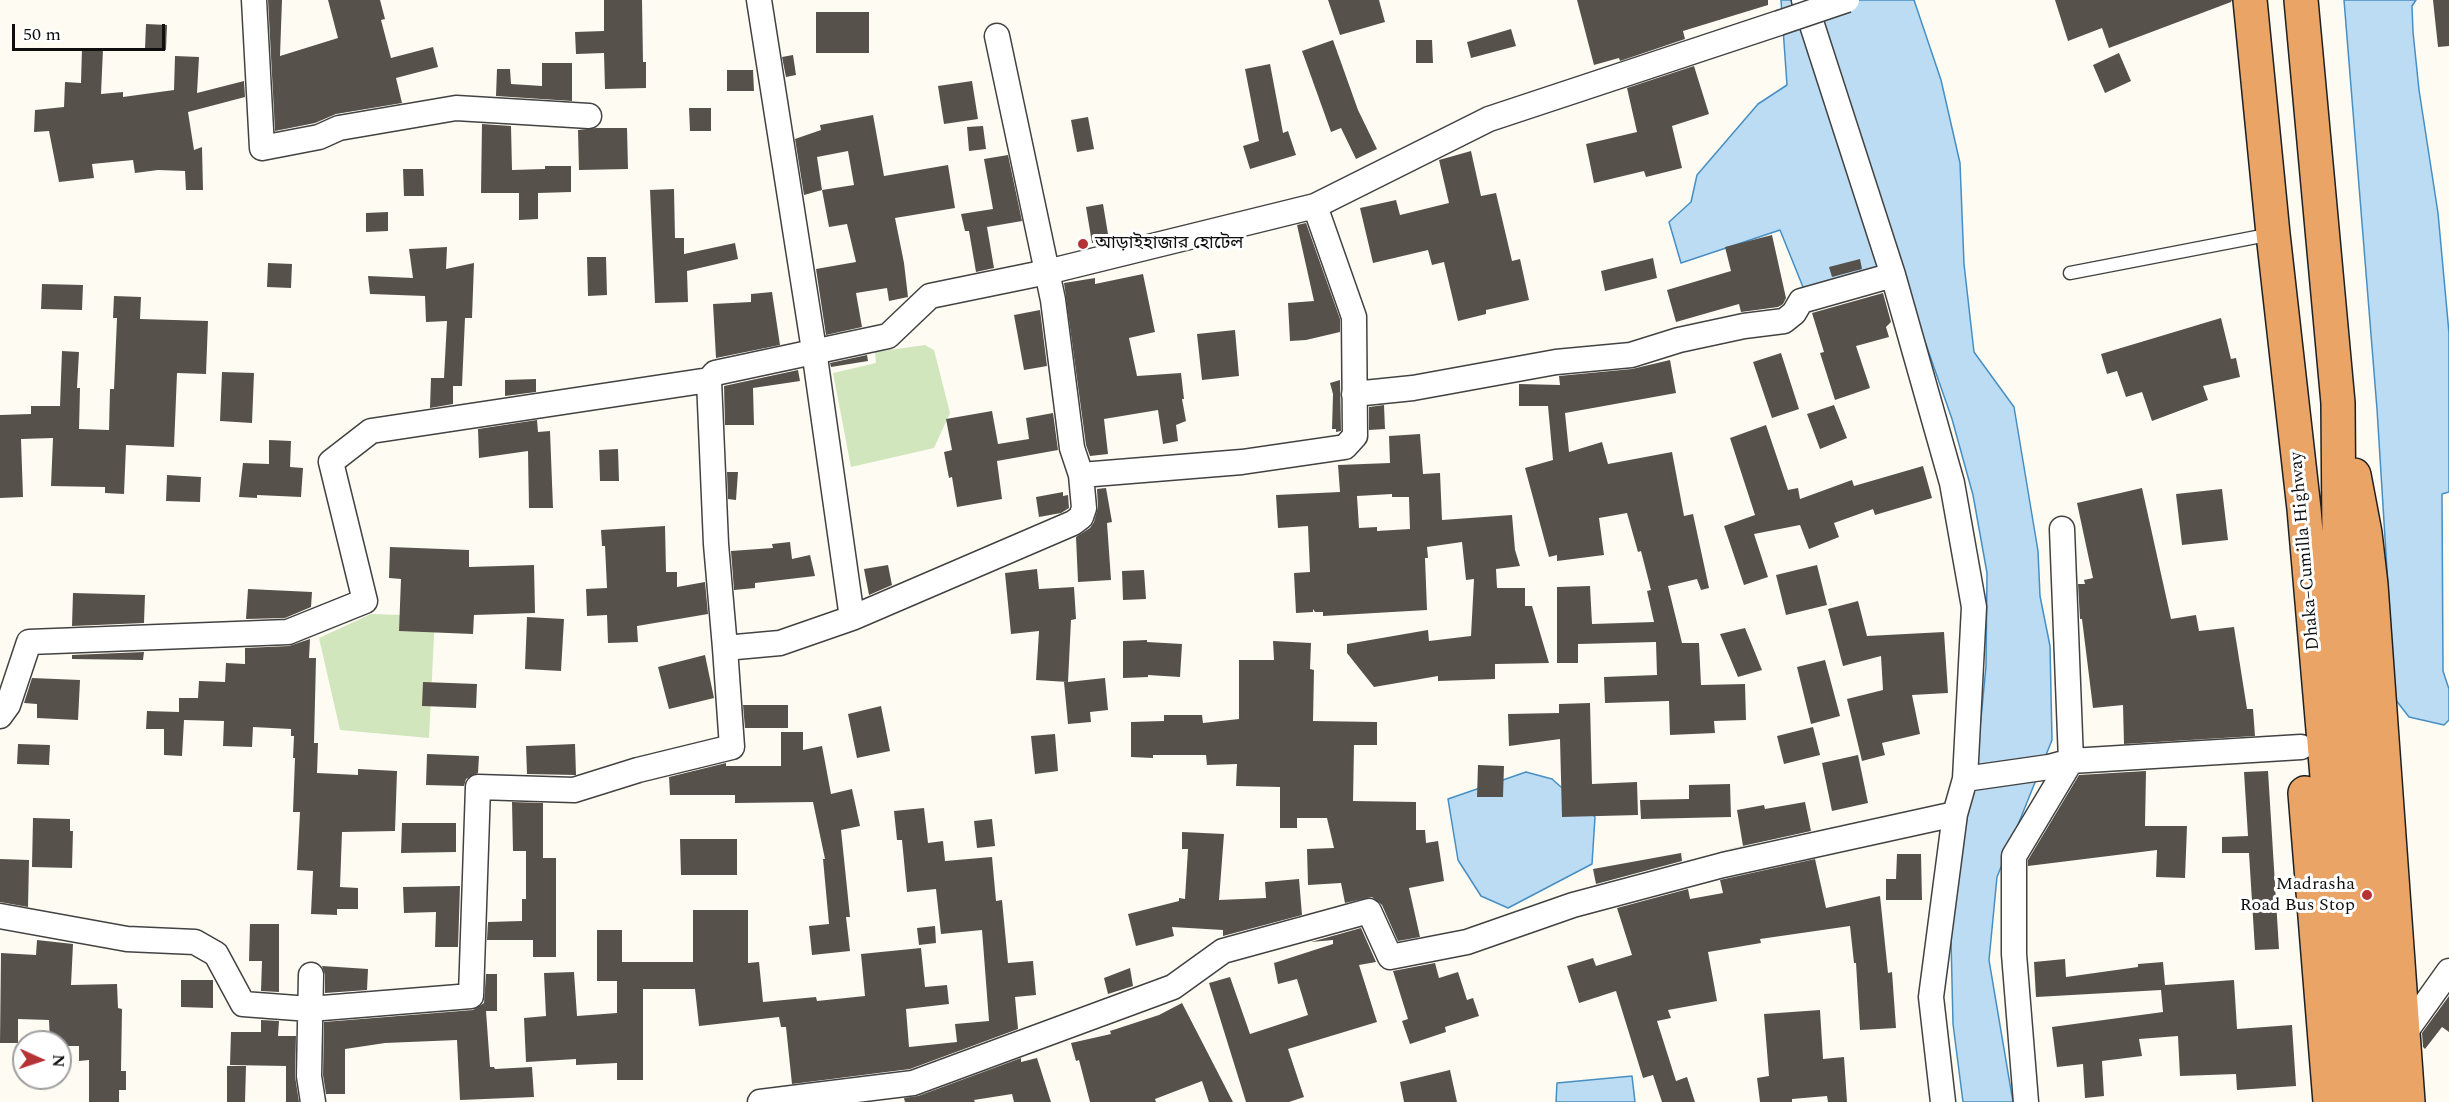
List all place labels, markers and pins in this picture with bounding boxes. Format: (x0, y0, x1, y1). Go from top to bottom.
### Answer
place label: আড়াইহাজার হোটেল (1095, 233, 1243, 255)
marker: আড়াইহাজার হোটেল (1076, 237, 1090, 251)
place label: Madrasha Road Bus Stop (2240, 874, 2355, 916)
marker: Madrasha Road Bus Stop (2360, 888, 2374, 902)

